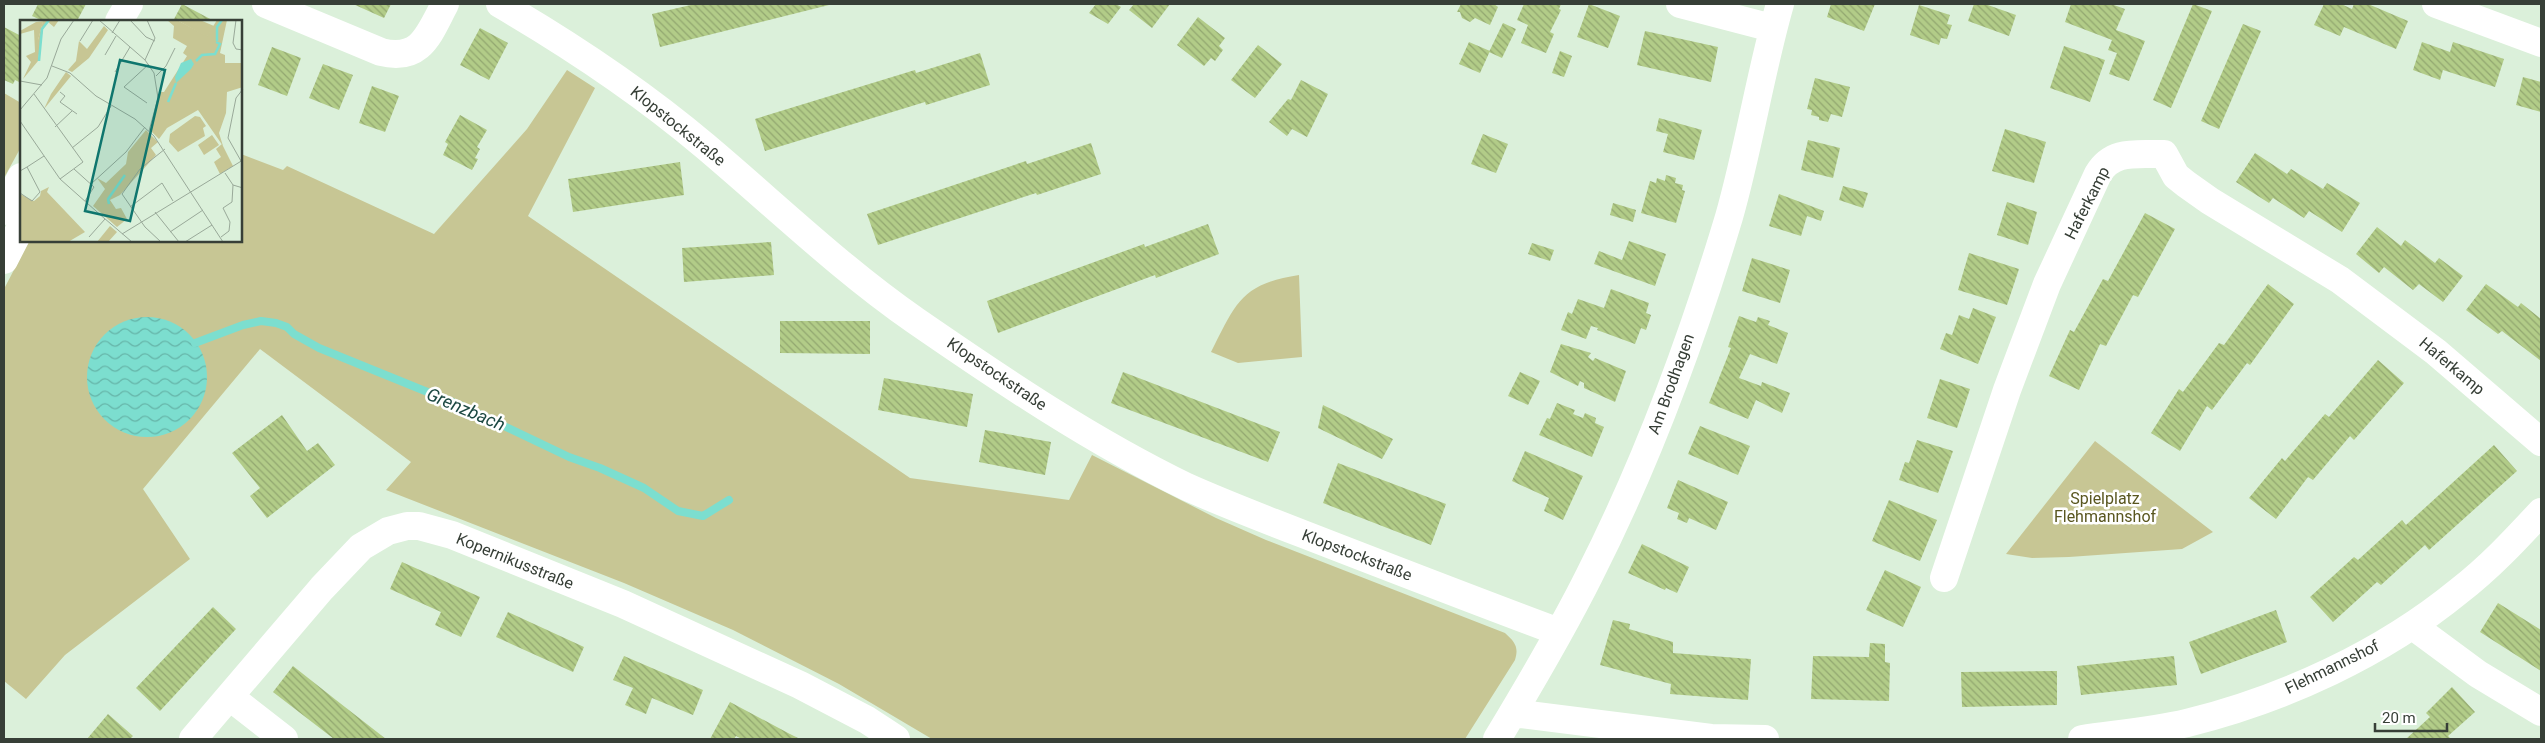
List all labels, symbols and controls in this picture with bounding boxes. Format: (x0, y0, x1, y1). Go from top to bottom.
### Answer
inset map (20, 20, 242, 242)
street label: Klopstockstraße (627, 82, 729, 170)
street label: Haferkamp (2061, 163, 2113, 243)
street label: Am Brodhagen (1644, 331, 1698, 437)
street label: Haferkamp (2416, 333, 2488, 399)
street label: Klopstockstraße (943, 334, 1051, 414)
water label: Grenzbach (424, 383, 508, 435)
park label: Spielplatz Flehmannshof (2054, 489, 2157, 526)
street label: Klopstockstraße (1299, 525, 1415, 585)
street label: Kopernikusstraße (453, 529, 577, 593)
street label: Flehmannshof (2282, 636, 2382, 698)
scale bar (2375, 700, 2448, 732)
text: 20 m (2382, 709, 2416, 727)

